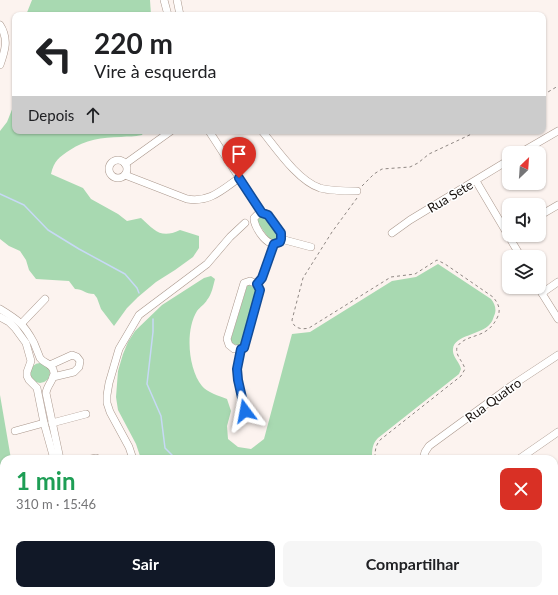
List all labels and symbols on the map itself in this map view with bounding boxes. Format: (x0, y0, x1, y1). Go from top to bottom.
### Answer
pin (222, 137, 256, 178)
north arrow (502, 146, 546, 190)
street label: Rua Sete (424, 176, 476, 216)
street label: Rua Quatro (462, 374, 524, 426)
position arrow (224, 390, 266, 432)

